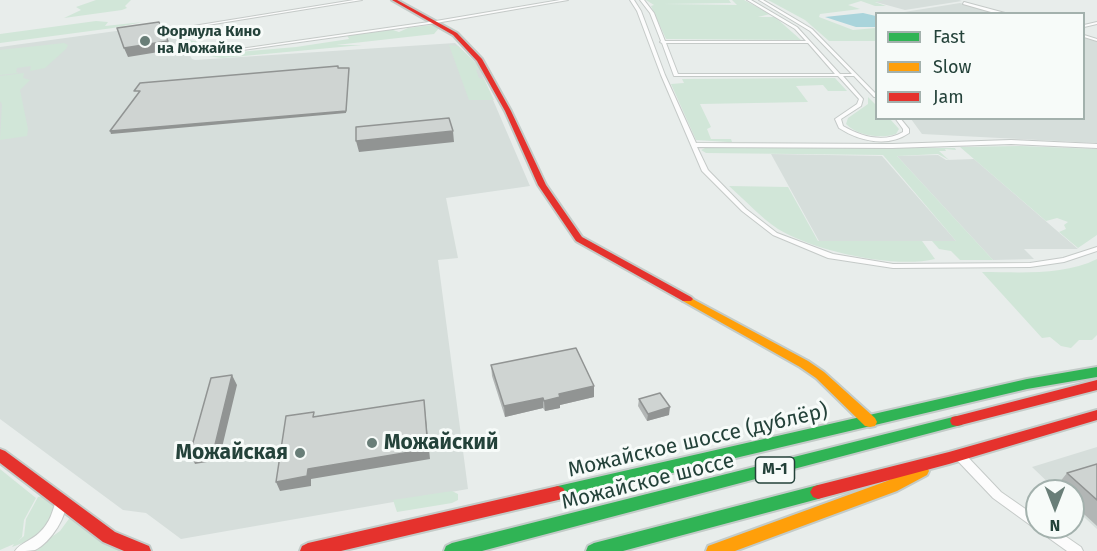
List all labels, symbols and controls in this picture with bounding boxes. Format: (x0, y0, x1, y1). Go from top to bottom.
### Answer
legend (875, 12, 1085, 120)
place label: Формула Кино на Можайке (157, 23, 261, 58)
text: Fast (933, 26, 965, 48)
marker: Формула Кино на Можайке (138, 34, 152, 48)
text: Slow (933, 56, 971, 78)
text: Jam (933, 86, 964, 108)
street label: Можайское шоссе (дублёр) (566, 399, 830, 483)
place label: Можайский (384, 430, 498, 456)
marker: Можайский (365, 436, 379, 450)
place label: Можайская (176, 440, 288, 466)
marker: Можайская (293, 446, 307, 460)
street label: Можайское шоссе (559, 448, 737, 516)
road number: М-1 (756, 457, 794, 483)
north arrow (1025, 479, 1085, 539)
text: N (1050, 516, 1060, 535)

